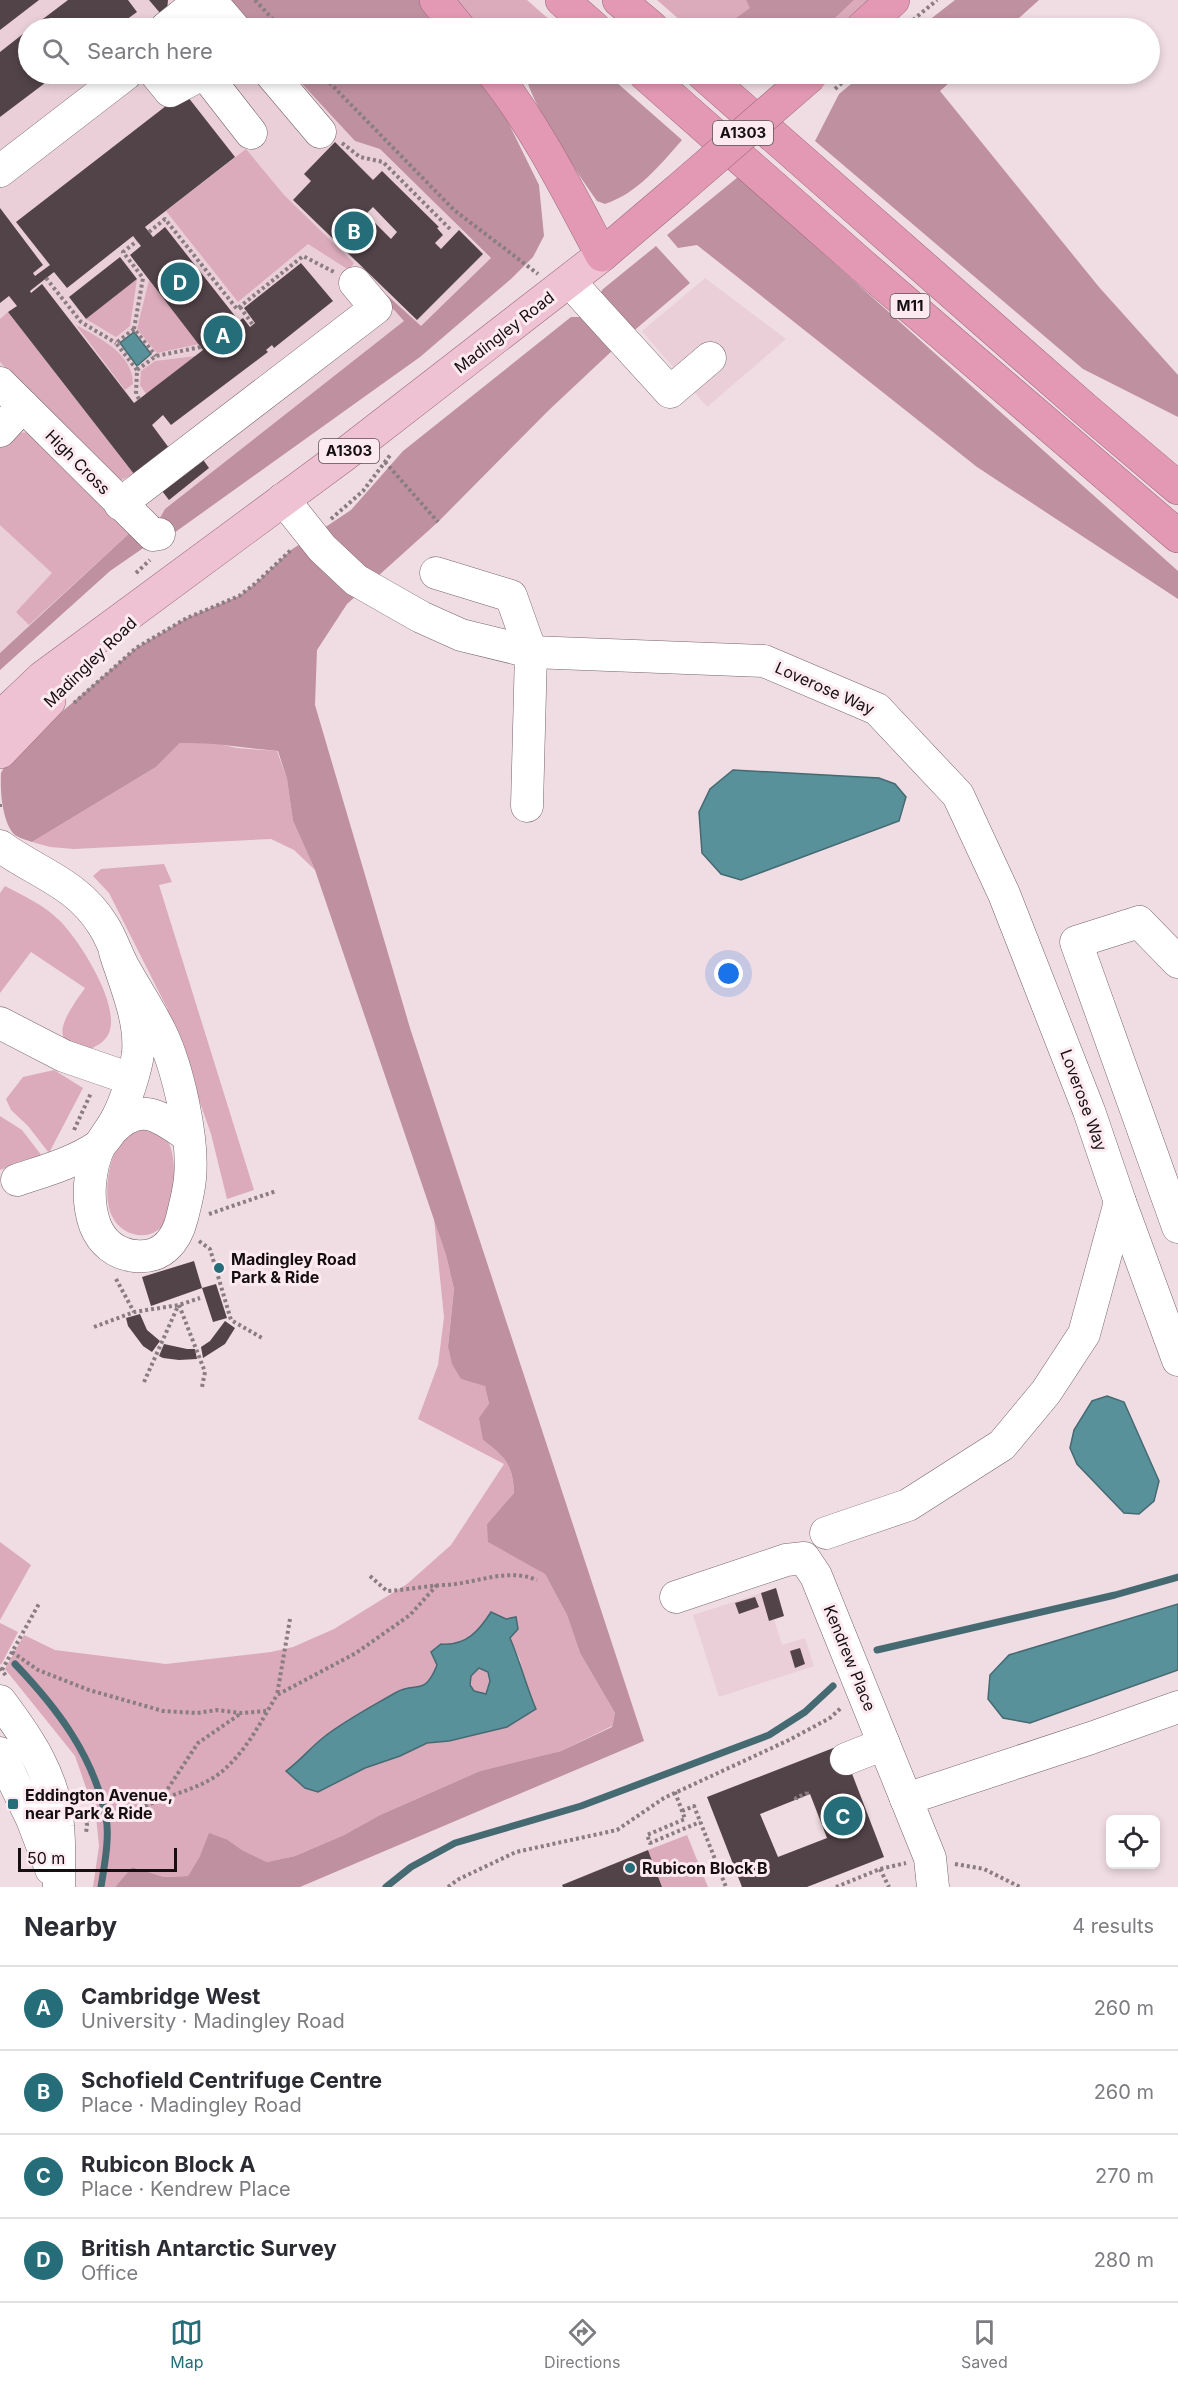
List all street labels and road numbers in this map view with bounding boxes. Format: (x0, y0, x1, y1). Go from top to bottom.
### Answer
road number: A1303 (713, 121, 773, 145)
street label: Madingley Road (450, 287, 558, 377)
road number: M11 (890, 294, 930, 318)
street label: High Cross (41, 425, 115, 499)
road number: A1303 (319, 439, 379, 463)
street label: Madingley Road (39, 613, 141, 711)
street label: Loverose Way (772, 657, 878, 719)
street label: Loverose Way (1056, 1046, 1112, 1154)
street label: Kendrew Place (820, 1602, 880, 1714)

